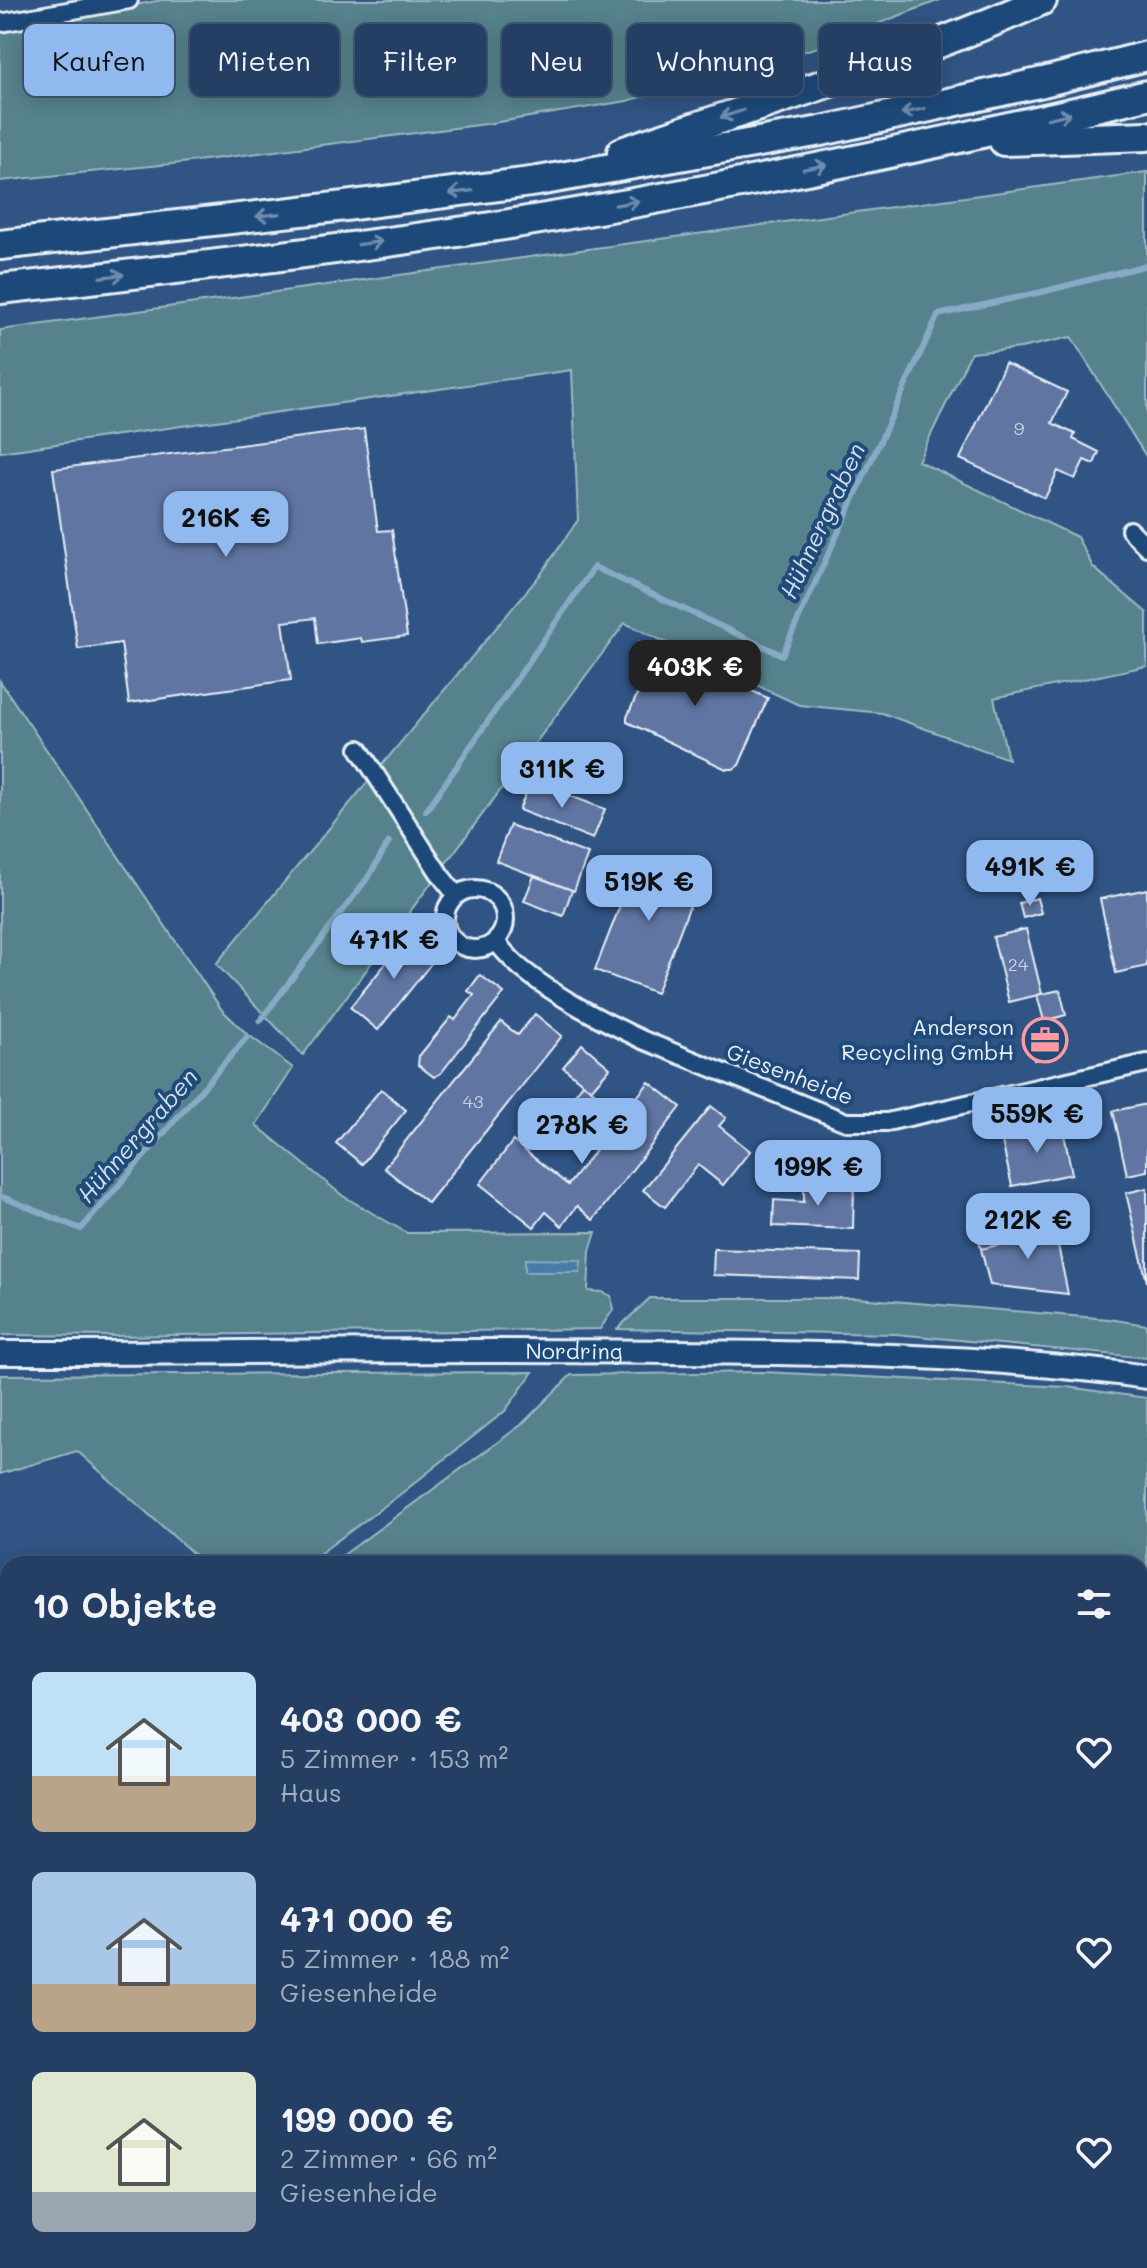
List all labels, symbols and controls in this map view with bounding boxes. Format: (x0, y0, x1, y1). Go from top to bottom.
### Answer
chip: Kaufen (24, 24, 174, 96)
chip: Mieten (190, 24, 339, 96)
chip: Filter (355, 24, 486, 96)
chip: Neu (502, 24, 611, 96)
chip: Wohnung (627, 24, 803, 96)
chip: Haus (819, 24, 941, 96)
one-way arrow (900, 104, 926, 119)
one-way arrow (720, 107, 746, 122)
one-way arrow (1046, 108, 1072, 123)
one-way arrow (802, 159, 827, 174)
one-way arrow (449, 185, 474, 200)
one-way arrow (614, 195, 639, 210)
one-way arrow (255, 208, 281, 223)
one-way arrow (356, 236, 383, 251)
one-way arrow (98, 268, 125, 283)
house number: 9 (1014, 416, 1025, 440)
water label: Hühnergraben (772, 438, 871, 603)
pin: 216K € (161, 491, 291, 559)
text: 216K € (181, 500, 271, 534)
pin: 403K € (630, 640, 760, 708)
text: 403K € (647, 649, 743, 683)
pin: 311K € (497, 742, 627, 810)
text: 311K € (519, 751, 605, 785)
pin: 491K € (965, 840, 1095, 908)
text: 491K € (984, 849, 1076, 883)
pin: 519K € (584, 855, 714, 923)
text: 519K € (604, 864, 694, 898)
pin: 471K € (329, 913, 459, 981)
text: 471K € (349, 922, 439, 956)
house number: 24 (1008, 952, 1029, 976)
place label: Anderson Recycling GmbH (841, 1012, 1014, 1066)
office icon: Anderson Recycling GmbH (1021, 1016, 1069, 1064)
street label: Giesenheide (723, 1036, 858, 1111)
water label: Hühnergraben (70, 1061, 204, 1209)
pin: 559K € (972, 1087, 1102, 1155)
house number: 43 (462, 1089, 484, 1113)
text: 559K € (990, 1096, 1084, 1130)
pin: 278K € (517, 1098, 647, 1166)
text: 278K € (536, 1107, 628, 1141)
pin: 199K € (753, 1140, 883, 1208)
text: 199K € (773, 1149, 863, 1183)
pin: 212K € (963, 1193, 1093, 1261)
text: 212K € (984, 1202, 1072, 1236)
street label: Nordring (525, 1336, 623, 1365)
text: 10 Objekte (32, 1582, 217, 1627)
icon: filters (1072, 1582, 1116, 1626)
text: 403 000 € (280, 1696, 461, 1741)
icon: home (96, 1704, 192, 1800)
icon: heart (1072, 1730, 1116, 1774)
text: 5 Zimmer · 153 m² (280, 1741, 508, 1775)
text: Haus (280, 1775, 342, 1809)
text: 471 000 € (280, 1896, 453, 1941)
icon: home (96, 1904, 192, 2000)
icon: heart (1072, 1930, 1116, 1974)
text: 5 Zimmer · 188 m² (280, 1941, 509, 1975)
text: Giesenheide (280, 1975, 438, 2009)
text: 199 000 € (280, 2096, 454, 2141)
icon: home (96, 2104, 192, 2200)
icon: heart (1072, 2130, 1116, 2174)
text: 2 Zimmer · 66 m² (280, 2141, 497, 2175)
text: Giesenheide (280, 2175, 438, 2209)

